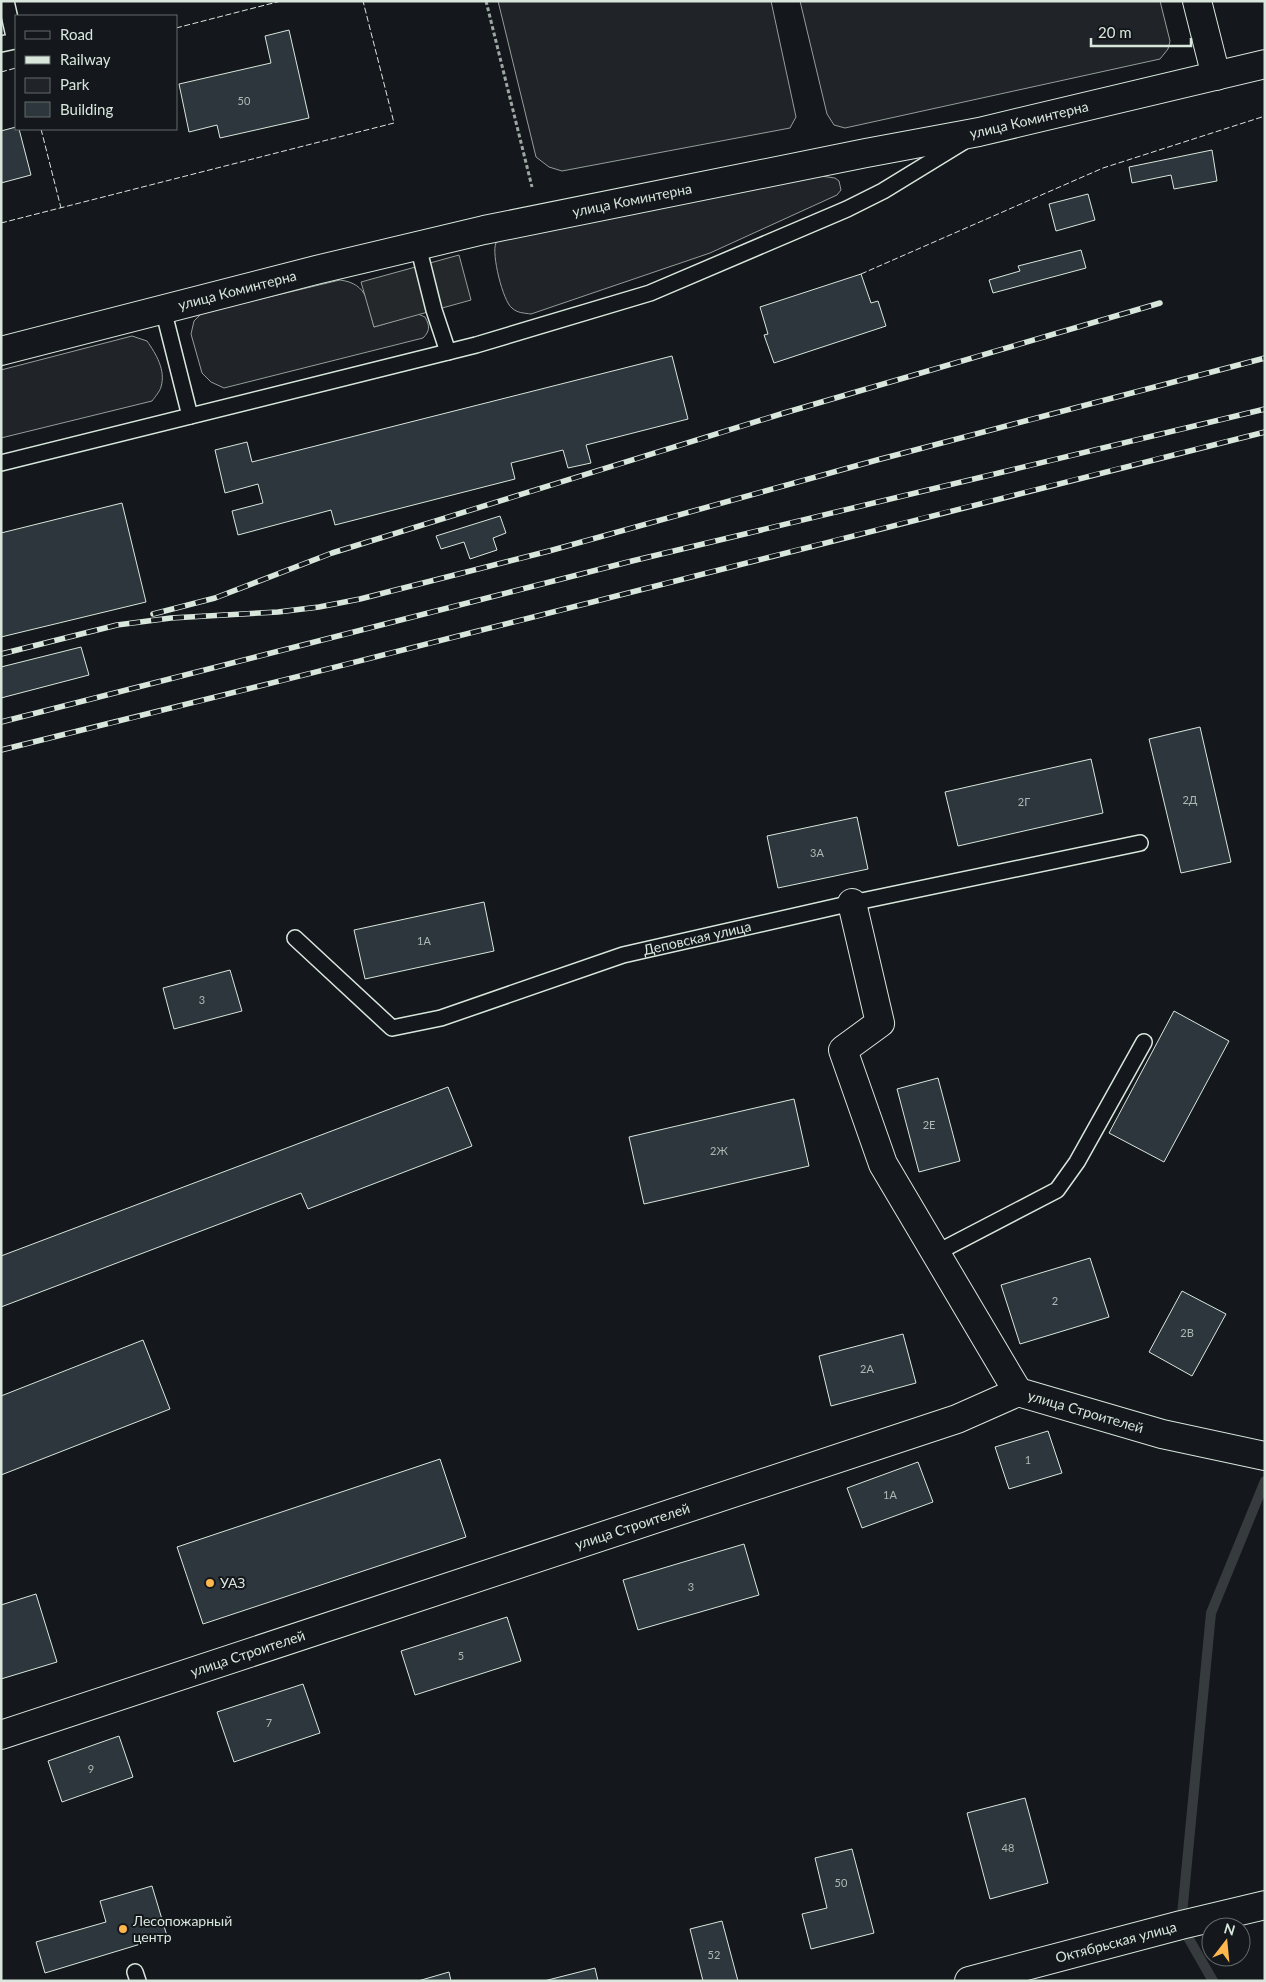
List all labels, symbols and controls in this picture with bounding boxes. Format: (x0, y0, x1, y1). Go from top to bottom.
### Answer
legend (15, 15, 178, 130)
scale bar (1091, 15, 1191, 47)
text: 20 m (1098, 23, 1132, 41)
text: Road (60, 25, 93, 43)
text: Railway (60, 50, 111, 68)
text: Park (60, 75, 90, 93)
house number: 50 (238, 94, 251, 107)
street label: улица Коминтерна (968, 97, 1090, 142)
text: Building (60, 100, 113, 118)
street label: улица Коминтерна (571, 179, 693, 220)
street label: улица Коминтерна (176, 266, 298, 313)
house number: 2Д (1182, 793, 1198, 806)
house number: 2Г (1018, 795, 1030, 808)
house number: 3А (810, 846, 824, 859)
street label: Деповская улица (641, 917, 753, 958)
house number: 1А (417, 934, 431, 947)
house number: 3 (199, 993, 205, 1006)
house number: 2Е (923, 1118, 935, 1131)
house number: 2Ж (710, 1144, 728, 1157)
house number: 2 (1052, 1294, 1058, 1307)
house number: 2В (1180, 1326, 1194, 1339)
house number: 2А (860, 1362, 874, 1375)
street label: улица Строителей (1026, 1386, 1146, 1436)
house number: 1 (1025, 1453, 1031, 1466)
house number: 1А (883, 1488, 897, 1501)
street label: улица Строителей (573, 1499, 692, 1553)
place label: УАЗ (220, 1574, 245, 1591)
marker: УАЗ (204, 1577, 216, 1589)
house number: 3 (688, 1580, 694, 1593)
street label: улица Строителей (188, 1626, 307, 1680)
house number: 5 (458, 1649, 464, 1662)
house number: 7 (266, 1716, 272, 1729)
house number: 9 (88, 1762, 94, 1775)
house number: 48 (1002, 1841, 1014, 1854)
house number: 50 (835, 1876, 848, 1889)
place label: Лесопожарный центр (132, 1912, 232, 1945)
north arrow (1201, 1917, 1251, 1967)
street label: Октябрьская улица (1053, 1918, 1178, 1966)
text: N (1222, 1919, 1237, 1939)
marker: Лесопожарный центр (117, 1923, 129, 1935)
house number: 52 (708, 1948, 720, 1961)

